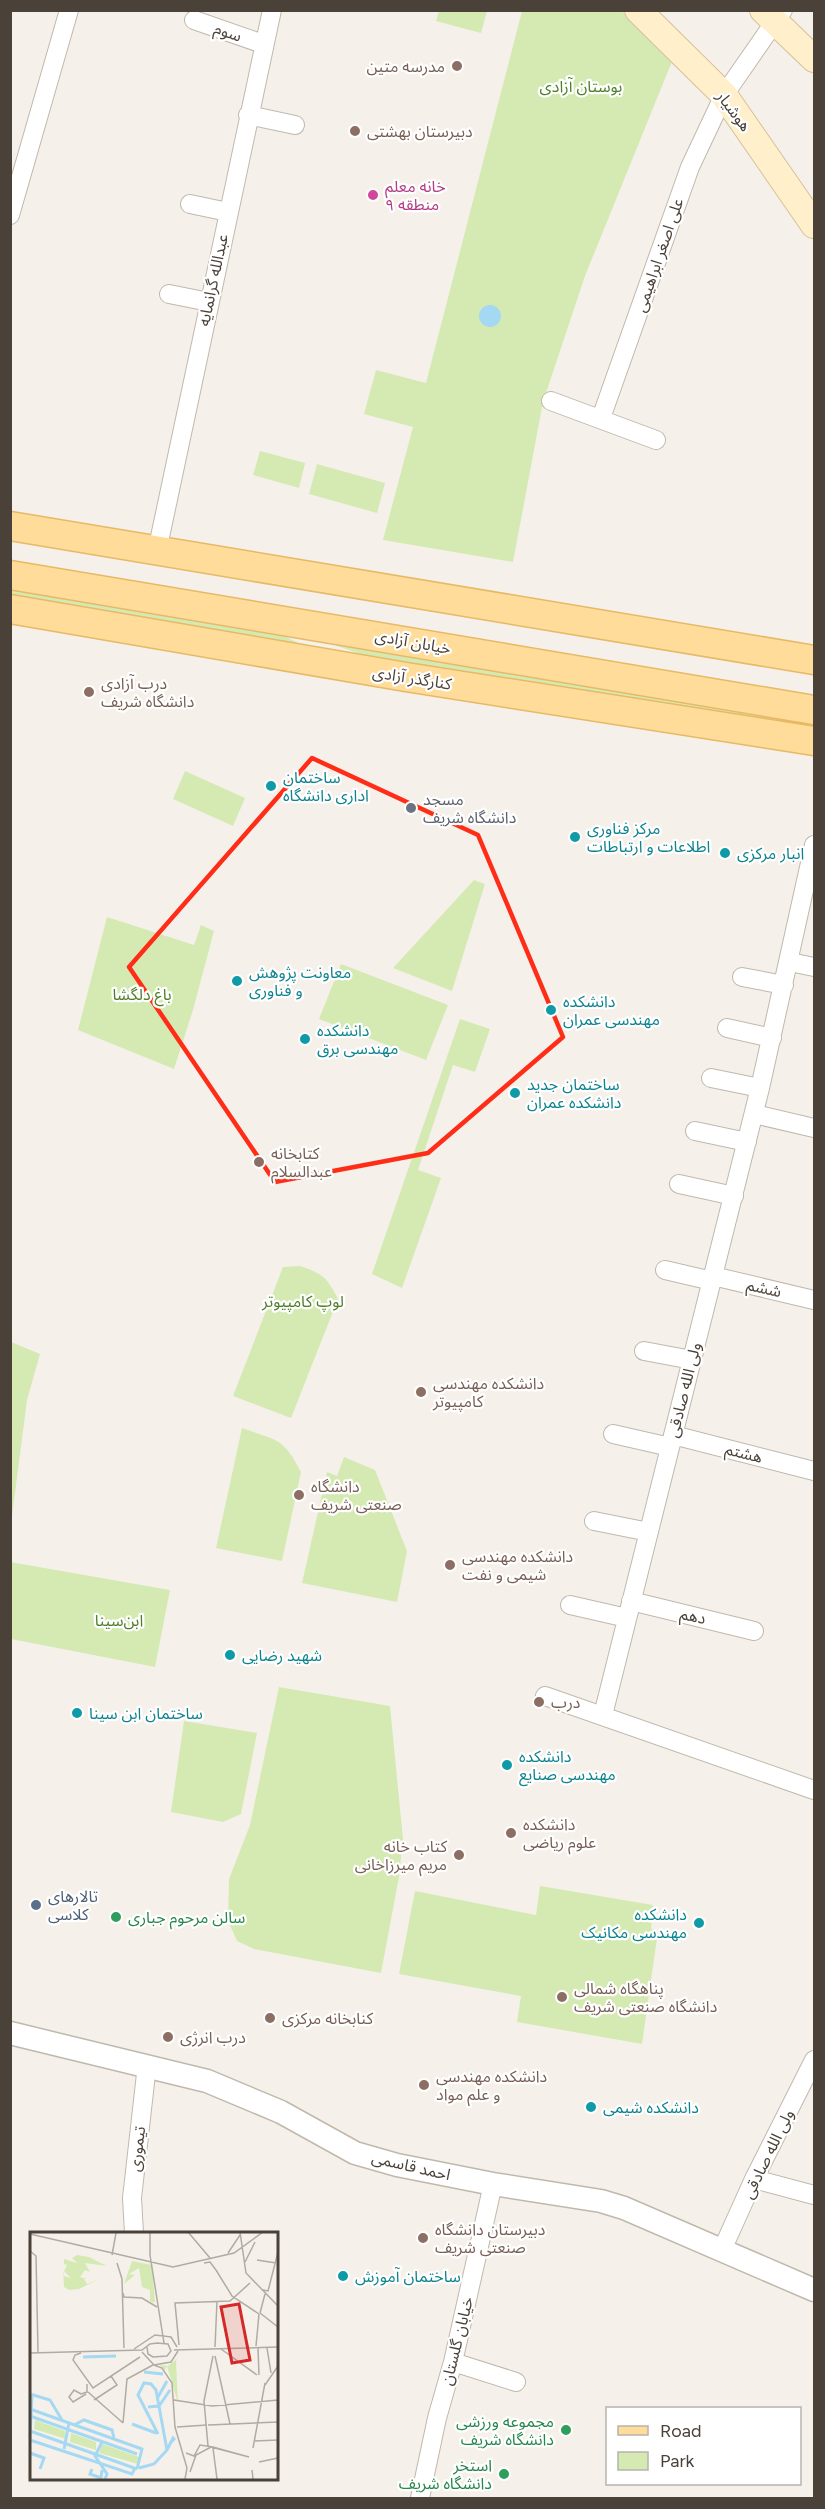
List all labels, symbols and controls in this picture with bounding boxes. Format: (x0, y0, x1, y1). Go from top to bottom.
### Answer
street label: سوم (211, 18, 244, 48)
place label: مدرسه متین (366, 57, 445, 76)
marker: مدرسه متین (450, 59, 464, 73)
park label: بوستان آزادی (540, 77, 622, 96)
street label: هوشیار (712, 86, 755, 135)
place label: دبیرستان بهشتی (367, 122, 473, 141)
marker: دبیرستان بهشتی (348, 124, 362, 138)
place label: خانه معلم منطقه ۹ (385, 177, 446, 214)
marker: خانه معلم منطقه ۹ (366, 188, 380, 202)
street label: علی اصغر ابراهیمی (631, 195, 687, 315)
street label: عبدالله گرانمایه (194, 232, 232, 328)
street label: خیابان آزادی (374, 626, 452, 658)
street label: کنارگذر آزادی (371, 662, 453, 694)
place label: درب آزادی دانشگاه شریف (101, 674, 194, 711)
marker: درب آزادی دانشگاه شریف (82, 685, 96, 699)
place label: ساختمان اداری دانشگاه (283, 768, 369, 805)
marker: ساختمان اداری دانشگاه (264, 779, 278, 793)
place label: مسجد دانشگاه شریف (423, 790, 516, 827)
marker: مسجد دانشگاه شریف (404, 801, 418, 815)
place label: مرکز فناوری اطلاعات و ارتباطات (587, 819, 710, 856)
marker: مرکز فناوری اطلاعات و ارتباطات (568, 830, 582, 844)
place label: انبار مرکزی (737, 844, 804, 863)
marker: انبار مرکزی (718, 846, 732, 860)
place label: معاونت پژوهش و فناوری (249, 963, 351, 1000)
marker: معاونت پژوهش و فناوری (230, 974, 244, 988)
park label: باغ دلگشا (112, 985, 172, 1007)
place label: دانشکده مهندسی عمران (563, 992, 660, 1029)
marker: دانشکده مهندسی عمران (544, 1003, 558, 1017)
place label: دانشکده مهندسی برق (317, 1021, 398, 1058)
marker: دانشکده مهندسی برق (298, 1032, 312, 1046)
place label: ساختمان جدید دانشکده عمران (527, 1075, 621, 1112)
marker: ساختمان جدید دانشکده عمران (508, 1086, 522, 1100)
place label: کتابخانه عبدالسلام (271, 1144, 332, 1184)
marker: کتابخانه عبدالسلام (252, 1155, 266, 1169)
street label: ششم (744, 1275, 783, 1304)
park label: لوپ کامپیوتر (261, 1292, 344, 1312)
street label: ولی الله صادقی (663, 1341, 705, 1439)
place label: دانشکده مهندسی کامپیوتر (432, 1374, 544, 1412)
marker: دانشکده مهندسی کامپیوتر (414, 1385, 428, 1399)
street label: هشتم (723, 1439, 765, 1470)
place label: دانشگاه صنعتی شریف (311, 1477, 402, 1514)
marker: دانشگاه صنعتی شریف (292, 1488, 306, 1502)
place label: دانشکده مهندسی شیمی و نفت (462, 1547, 573, 1584)
marker: دانشکده مهندسی شیمی و نفت (443, 1558, 457, 1572)
street label: دهم (678, 1604, 708, 1631)
park label: ابن‌سینا (95, 1611, 143, 1630)
place label: شهید رضایی (242, 1646, 322, 1665)
marker: شهید رضایی (223, 1648, 237, 1662)
place label: درب (551, 1693, 580, 1712)
marker: درب (532, 1695, 546, 1709)
place label: ساختمان ابن سینا (89, 1704, 203, 1723)
marker: ساختمان ابن سینا (70, 1706, 84, 1720)
place label: دانشکده مهندسی صنایع (519, 1747, 616, 1787)
marker: دانشکده مهندسی صنایع (500, 1758, 514, 1772)
place label: دانشکده علوم ریاضی (523, 1815, 596, 1855)
marker: دانشکده علوم ریاضی (504, 1826, 518, 1840)
place label: کتاب خانه مریم میرزاخانی (355, 1837, 447, 1877)
marker: کتاب خانه مریم میرزاخانی (452, 1848, 466, 1862)
place label: تالارهای کلاسی (48, 1887, 98, 1924)
marker: تالارهای کلاسی (29, 1898, 43, 1912)
place label: دانشکده مهندسی مکانیک (581, 1905, 687, 1942)
place label: سالن مرحوم جباری (128, 1908, 245, 1930)
marker: سالن مرحوم جباری (109, 1910, 123, 1924)
marker: دانشکده مهندسی مکانیک (692, 1916, 706, 1930)
place label: پناهگاه شمالی دانشگاه صنعتی شریف (574, 1979, 717, 2016)
marker: پناهگاه شمالی دانشگاه صنعتی شریف (555, 1990, 569, 2004)
place label: کنابخانه مرکزی (282, 2009, 374, 2028)
marker: کنابخانه مرکزی (263, 2011, 277, 2025)
place label: درب انرژی (180, 2028, 246, 2047)
marker: درب انرژی (161, 2030, 175, 2044)
place label: دانشکده مهندسی و علم مواد (436, 2067, 547, 2107)
marker: دانشکده مهندسی و علم مواد (417, 2078, 431, 2092)
place label: دانشکده شیمی (603, 2098, 699, 2117)
marker: دانشکده شیمی (584, 2100, 598, 2114)
street label: ولی الله صادقی (738, 2106, 798, 2202)
street label: تیموری (125, 2125, 149, 2173)
street label: احمد قاسمی (370, 2148, 452, 2184)
place label: دبیرستان دانشگاه صنعتی شریف (435, 2220, 545, 2257)
marker: دبیرستان دانشگاه صنعتی شریف (416, 2231, 430, 2245)
inset map (30, 2232, 278, 2479)
place label: ساختمان آموزش (355, 2267, 461, 2286)
marker: ساختمان آموزش (336, 2269, 350, 2283)
street label: خیابان گلستان (437, 2295, 477, 2387)
legend (606, 2407, 801, 2485)
place label: مجموعه ورزشی دانشگاه شریف (456, 2412, 554, 2449)
text: Road (660, 2420, 701, 2442)
marker: مجموعه ورزشی دانشگاه شریف (559, 2423, 573, 2437)
text: Park (660, 2450, 695, 2472)
place label: استخر دانشگاه شریف (399, 2456, 492, 2493)
marker: استخر دانشگاه شریف (497, 2467, 511, 2481)

